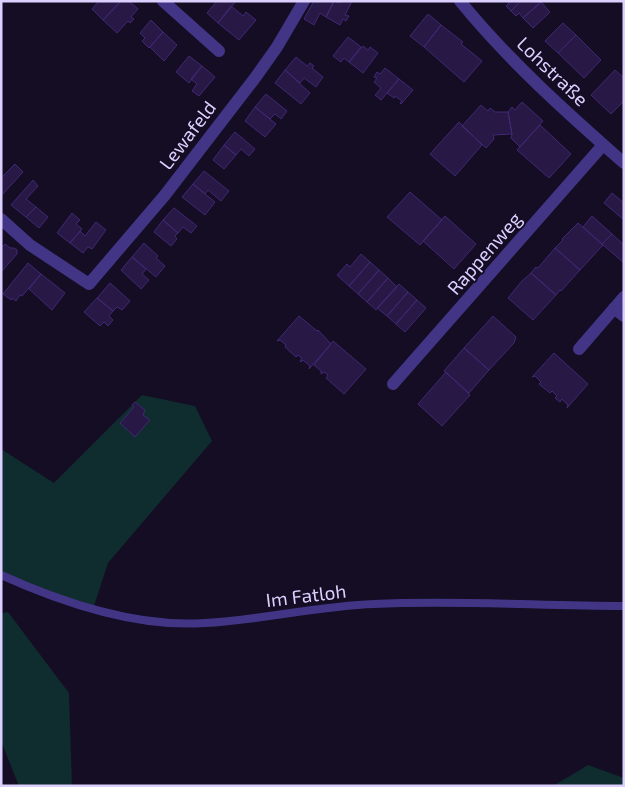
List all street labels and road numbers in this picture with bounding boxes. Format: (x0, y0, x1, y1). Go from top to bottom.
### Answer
street label: Lohstraße (513, 32, 593, 110)
street label: Lewafeld (154, 96, 220, 174)
street label: Rappenweg (442, 207, 526, 299)
street label: Im Fatloh (264, 579, 348, 611)

